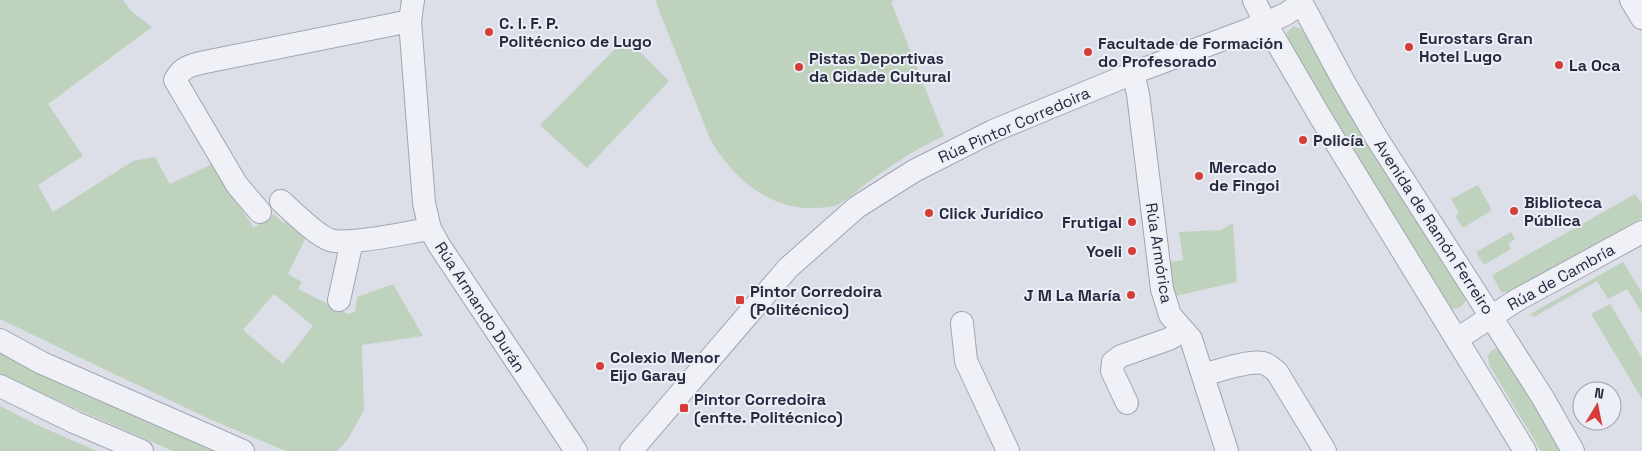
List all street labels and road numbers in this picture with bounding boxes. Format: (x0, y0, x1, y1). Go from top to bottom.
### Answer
street label: Rúa Pintor Corredoira (935, 82, 1093, 168)
street label: Avenida de Ramón Ferreiro (1370, 136, 1498, 318)
street label: Rúa Armórica (1141, 201, 1177, 305)
street label: Rúa Armando Durán (430, 238, 530, 376)
street label: Rúa de Cambría (1504, 239, 1618, 315)

